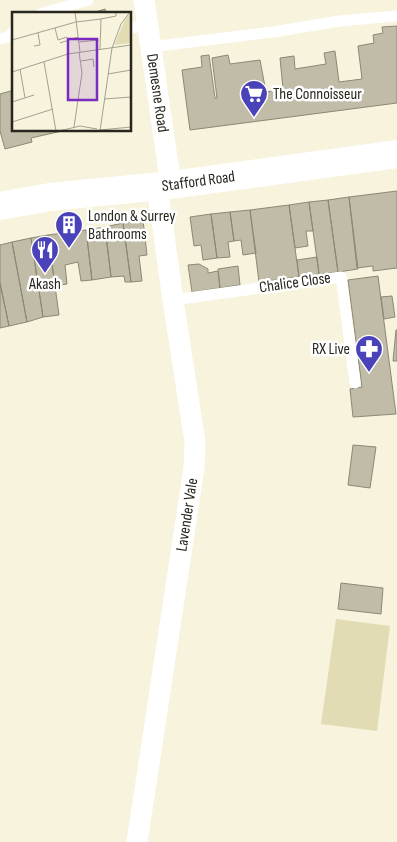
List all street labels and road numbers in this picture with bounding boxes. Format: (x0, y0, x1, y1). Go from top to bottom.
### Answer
street label: Demesne Road (142, 52, 173, 134)
street label: Stafford Road (161, 167, 236, 195)
street label: Chalice Close (258, 269, 332, 297)
street label: Lavender Vale (172, 477, 202, 553)

